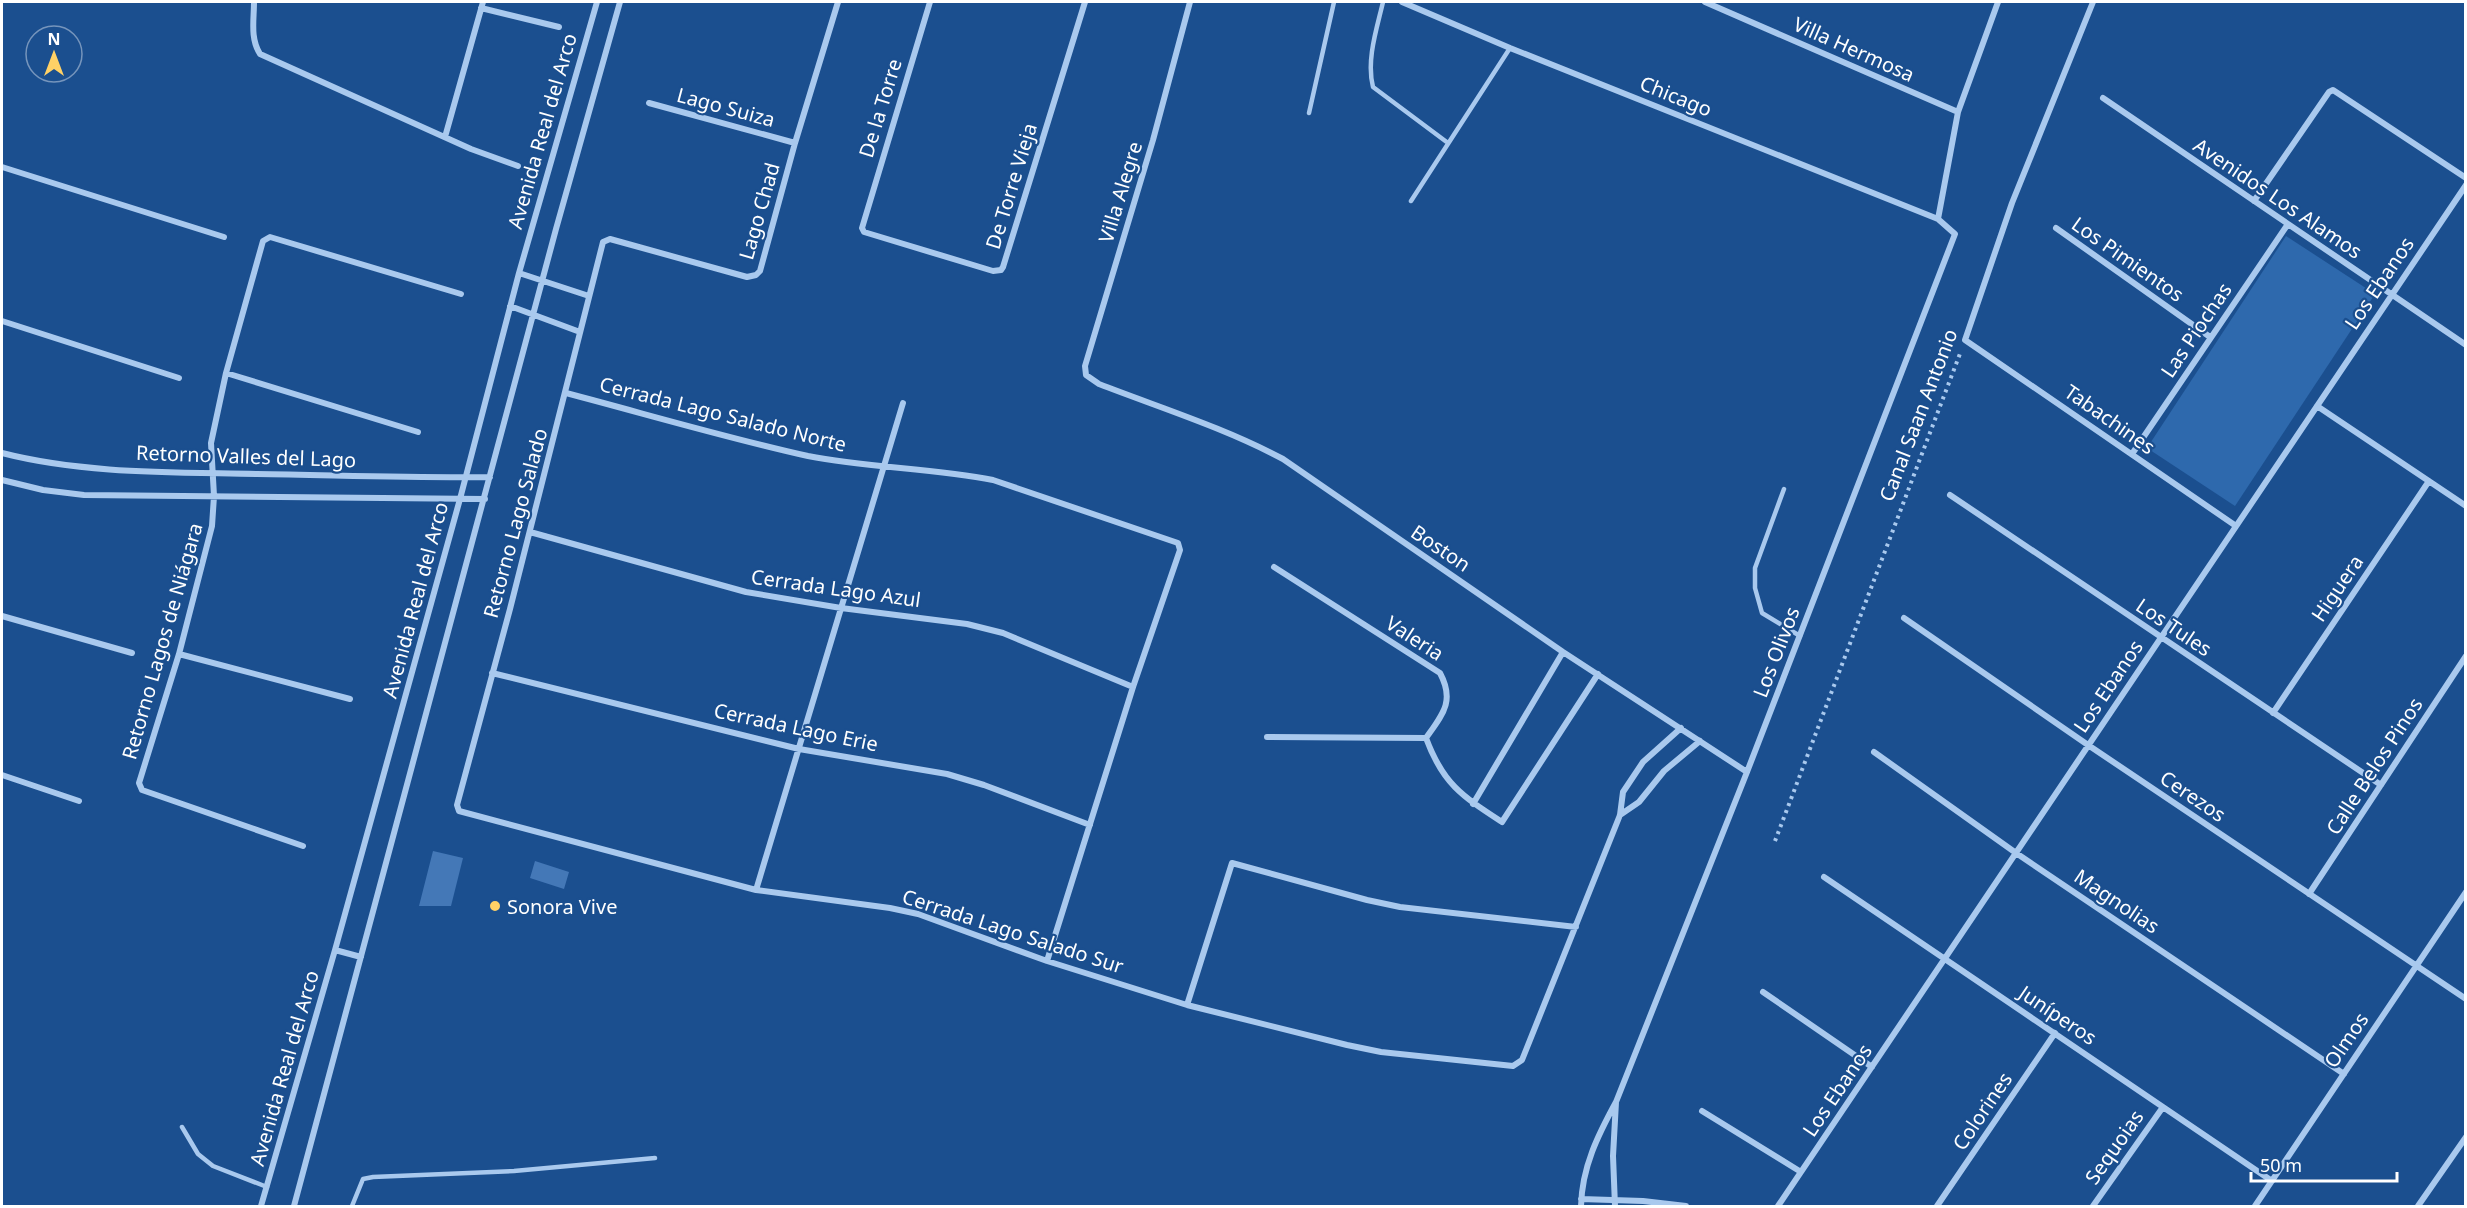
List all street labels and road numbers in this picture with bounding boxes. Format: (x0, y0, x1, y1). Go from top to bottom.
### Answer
street label: Villa Hermosa (1789, 10, 1919, 88)
street label: Avenida Real del Arco (501, 30, 583, 232)
street label: De la Torre (852, 55, 908, 161)
street label: Chicago (1636, 69, 1716, 123)
street label: Lago Suiza (674, 81, 778, 133)
street label: De Torre Vieja (979, 120, 1043, 252)
street label: Avenidos Los Alamos (2188, 131, 2368, 265)
street label: Villa Alegre (1092, 138, 1148, 246)
street label: Lago Chad (732, 159, 786, 263)
street label: Los Pimientos (2067, 210, 2189, 308)
street label: Los Ebanos (2338, 231, 2420, 335)
street label: Las Piochas (2154, 277, 2238, 383)
street label: Canal Saan Antonio (1873, 325, 1963, 505)
street label: Cerrada Lago Salado Norte (597, 370, 849, 458)
street label: Tabachines (2059, 378, 2161, 460)
street label: Retorno Lago Salado (477, 425, 553, 621)
street label: Retorno Valles del Lago (135, 439, 357, 473)
street label: Avenida Real del Arco (376, 499, 454, 701)
street label: Boston (1406, 518, 1476, 578)
street label: Retorno Lagos de Niágara (115, 520, 209, 762)
street label: Higuera (2305, 549, 2369, 627)
street label: Cerrada Lago Azul (749, 563, 923, 613)
street label: Los Tules (2131, 592, 2217, 662)
street label: Los Olivos (1746, 603, 1806, 701)
street label: Valeria (1381, 609, 1449, 667)
street label: Los Ebanos (2067, 634, 2149, 738)
street label: Calle Belos Pinos (2320, 692, 2428, 840)
street label: Cerrada Lago Erie (711, 696, 881, 758)
street label: Cerezos (2155, 764, 2231, 828)
street label: Magnolias (2069, 863, 2165, 939)
street label: Cerrada Lago Salado Sur (899, 882, 1127, 980)
street label: Avenida Real del Arco (243, 967, 325, 1169)
street label: Juníperos (2012, 978, 2102, 1051)
street label: Olmos (2318, 1007, 2374, 1073)
street label: Los Ebanos (1796, 1038, 1878, 1142)
street label: Colorines (1946, 1067, 2018, 1155)
street label: Sequoias (2079, 1104, 2149, 1190)

